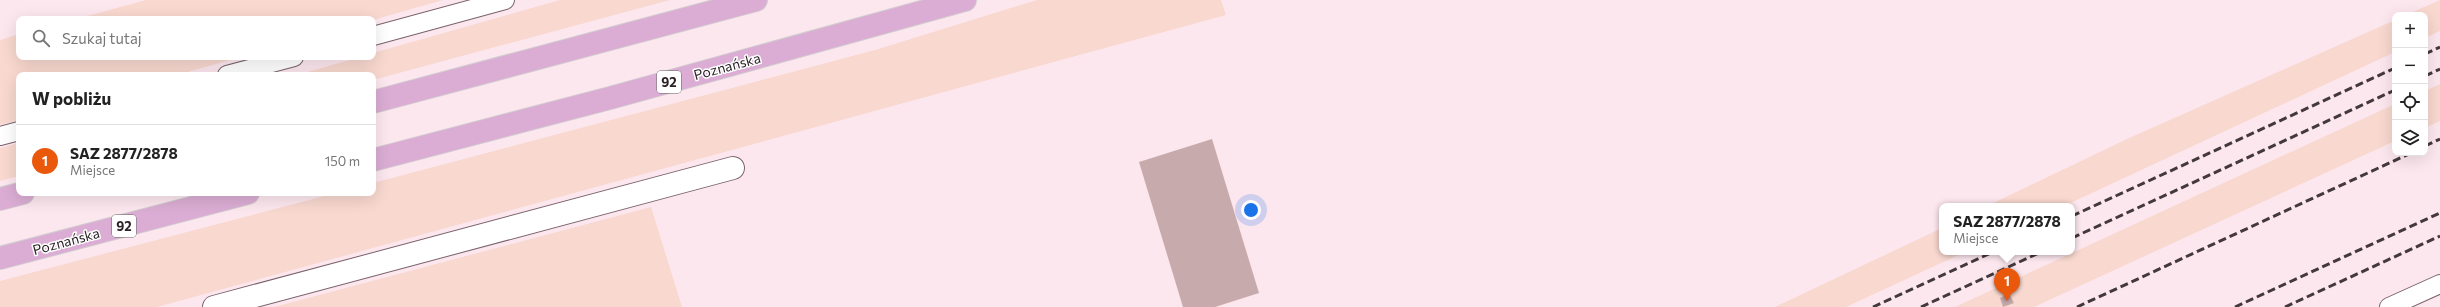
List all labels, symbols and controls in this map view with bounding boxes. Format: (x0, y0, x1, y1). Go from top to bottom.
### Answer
map controls (2392, 12, 2428, 156)
button: + (2392, 12, 2428, 48)
search box (16, 16, 376, 60)
icon: search (30, 27, 52, 49)
text: Szukaj tutaj (62, 29, 142, 47)
button: − (2392, 48, 2428, 84)
street label: Poznańska (692, 49, 762, 83)
road number: 92 (657, 71, 681, 93)
button: locate (2392, 84, 2428, 120)
text: W pobliżu (32, 88, 111, 109)
button: layers (2392, 120, 2428, 156)
text: SAZ 2877/2878 (70, 144, 178, 162)
text: 1 (42, 153, 48, 169)
text: 150 m (325, 153, 360, 169)
text: Miejsce (70, 162, 115, 178)
your location (1241, 200, 1261, 220)
popup (1939, 203, 2075, 255)
text: SAZ 2877/2878 (1953, 212, 2061, 230)
road number: 92 (112, 215, 136, 237)
street label: Poznańska (31, 224, 101, 258)
text: Miejsce (1953, 230, 1998, 246)
pin: 1 (1994, 268, 2020, 301)

